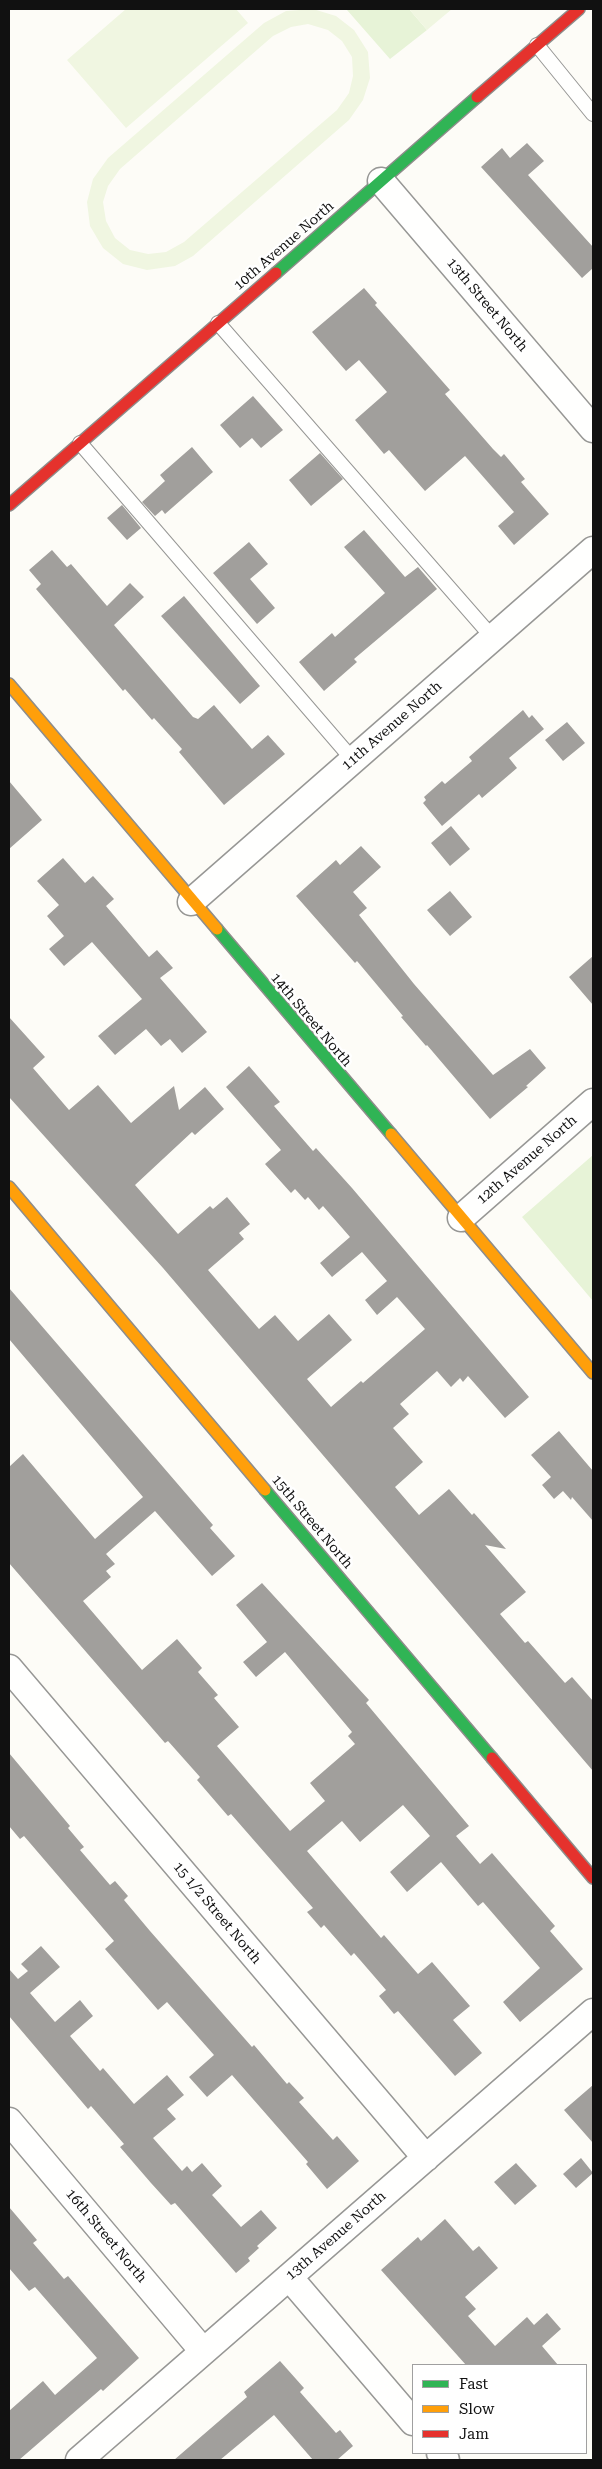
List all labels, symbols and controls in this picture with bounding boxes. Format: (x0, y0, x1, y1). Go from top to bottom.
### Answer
street label: 10th Avenue North (231, 198, 337, 294)
street label: 13th Street North (443, 255, 531, 355)
street label: 11th Avenue North (339, 678, 445, 774)
street label: 14th Street North (267, 970, 355, 1070)
street label: 12th Avenue North (474, 1112, 580, 1208)
street label: 15th Street North (268, 1472, 356, 1572)
street label: 15 1/2 Street North (169, 1859, 265, 1967)
street label: 16th Street North (62, 2186, 150, 2286)
street label: 13th Avenue North (283, 2188, 389, 2284)
legend (412, 2364, 587, 2454)
text: Fast (459, 2375, 488, 2393)
text: Slow (459, 2400, 494, 2418)
text: Jam (459, 2425, 489, 2443)

